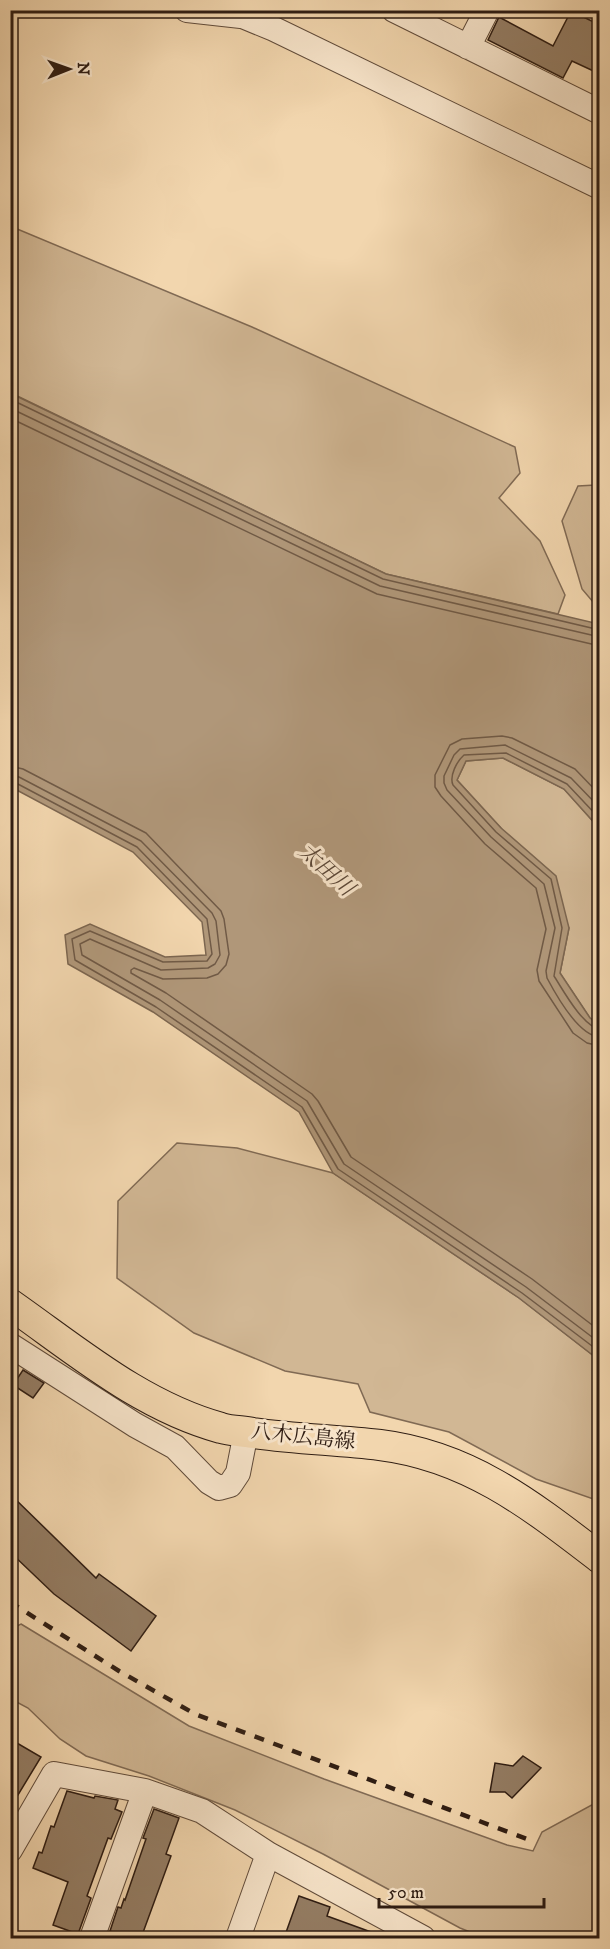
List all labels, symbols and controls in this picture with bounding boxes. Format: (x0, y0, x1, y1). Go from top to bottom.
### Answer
north arrow (39, 39, 99, 99)
text: N (73, 62, 93, 75)
water label: 太田川 (292, 838, 361, 903)
street label: 八木広島線 (249, 1419, 357, 1455)
scale bar (379, 1871, 544, 1909)
text: 50 m (388, 1882, 424, 1904)

